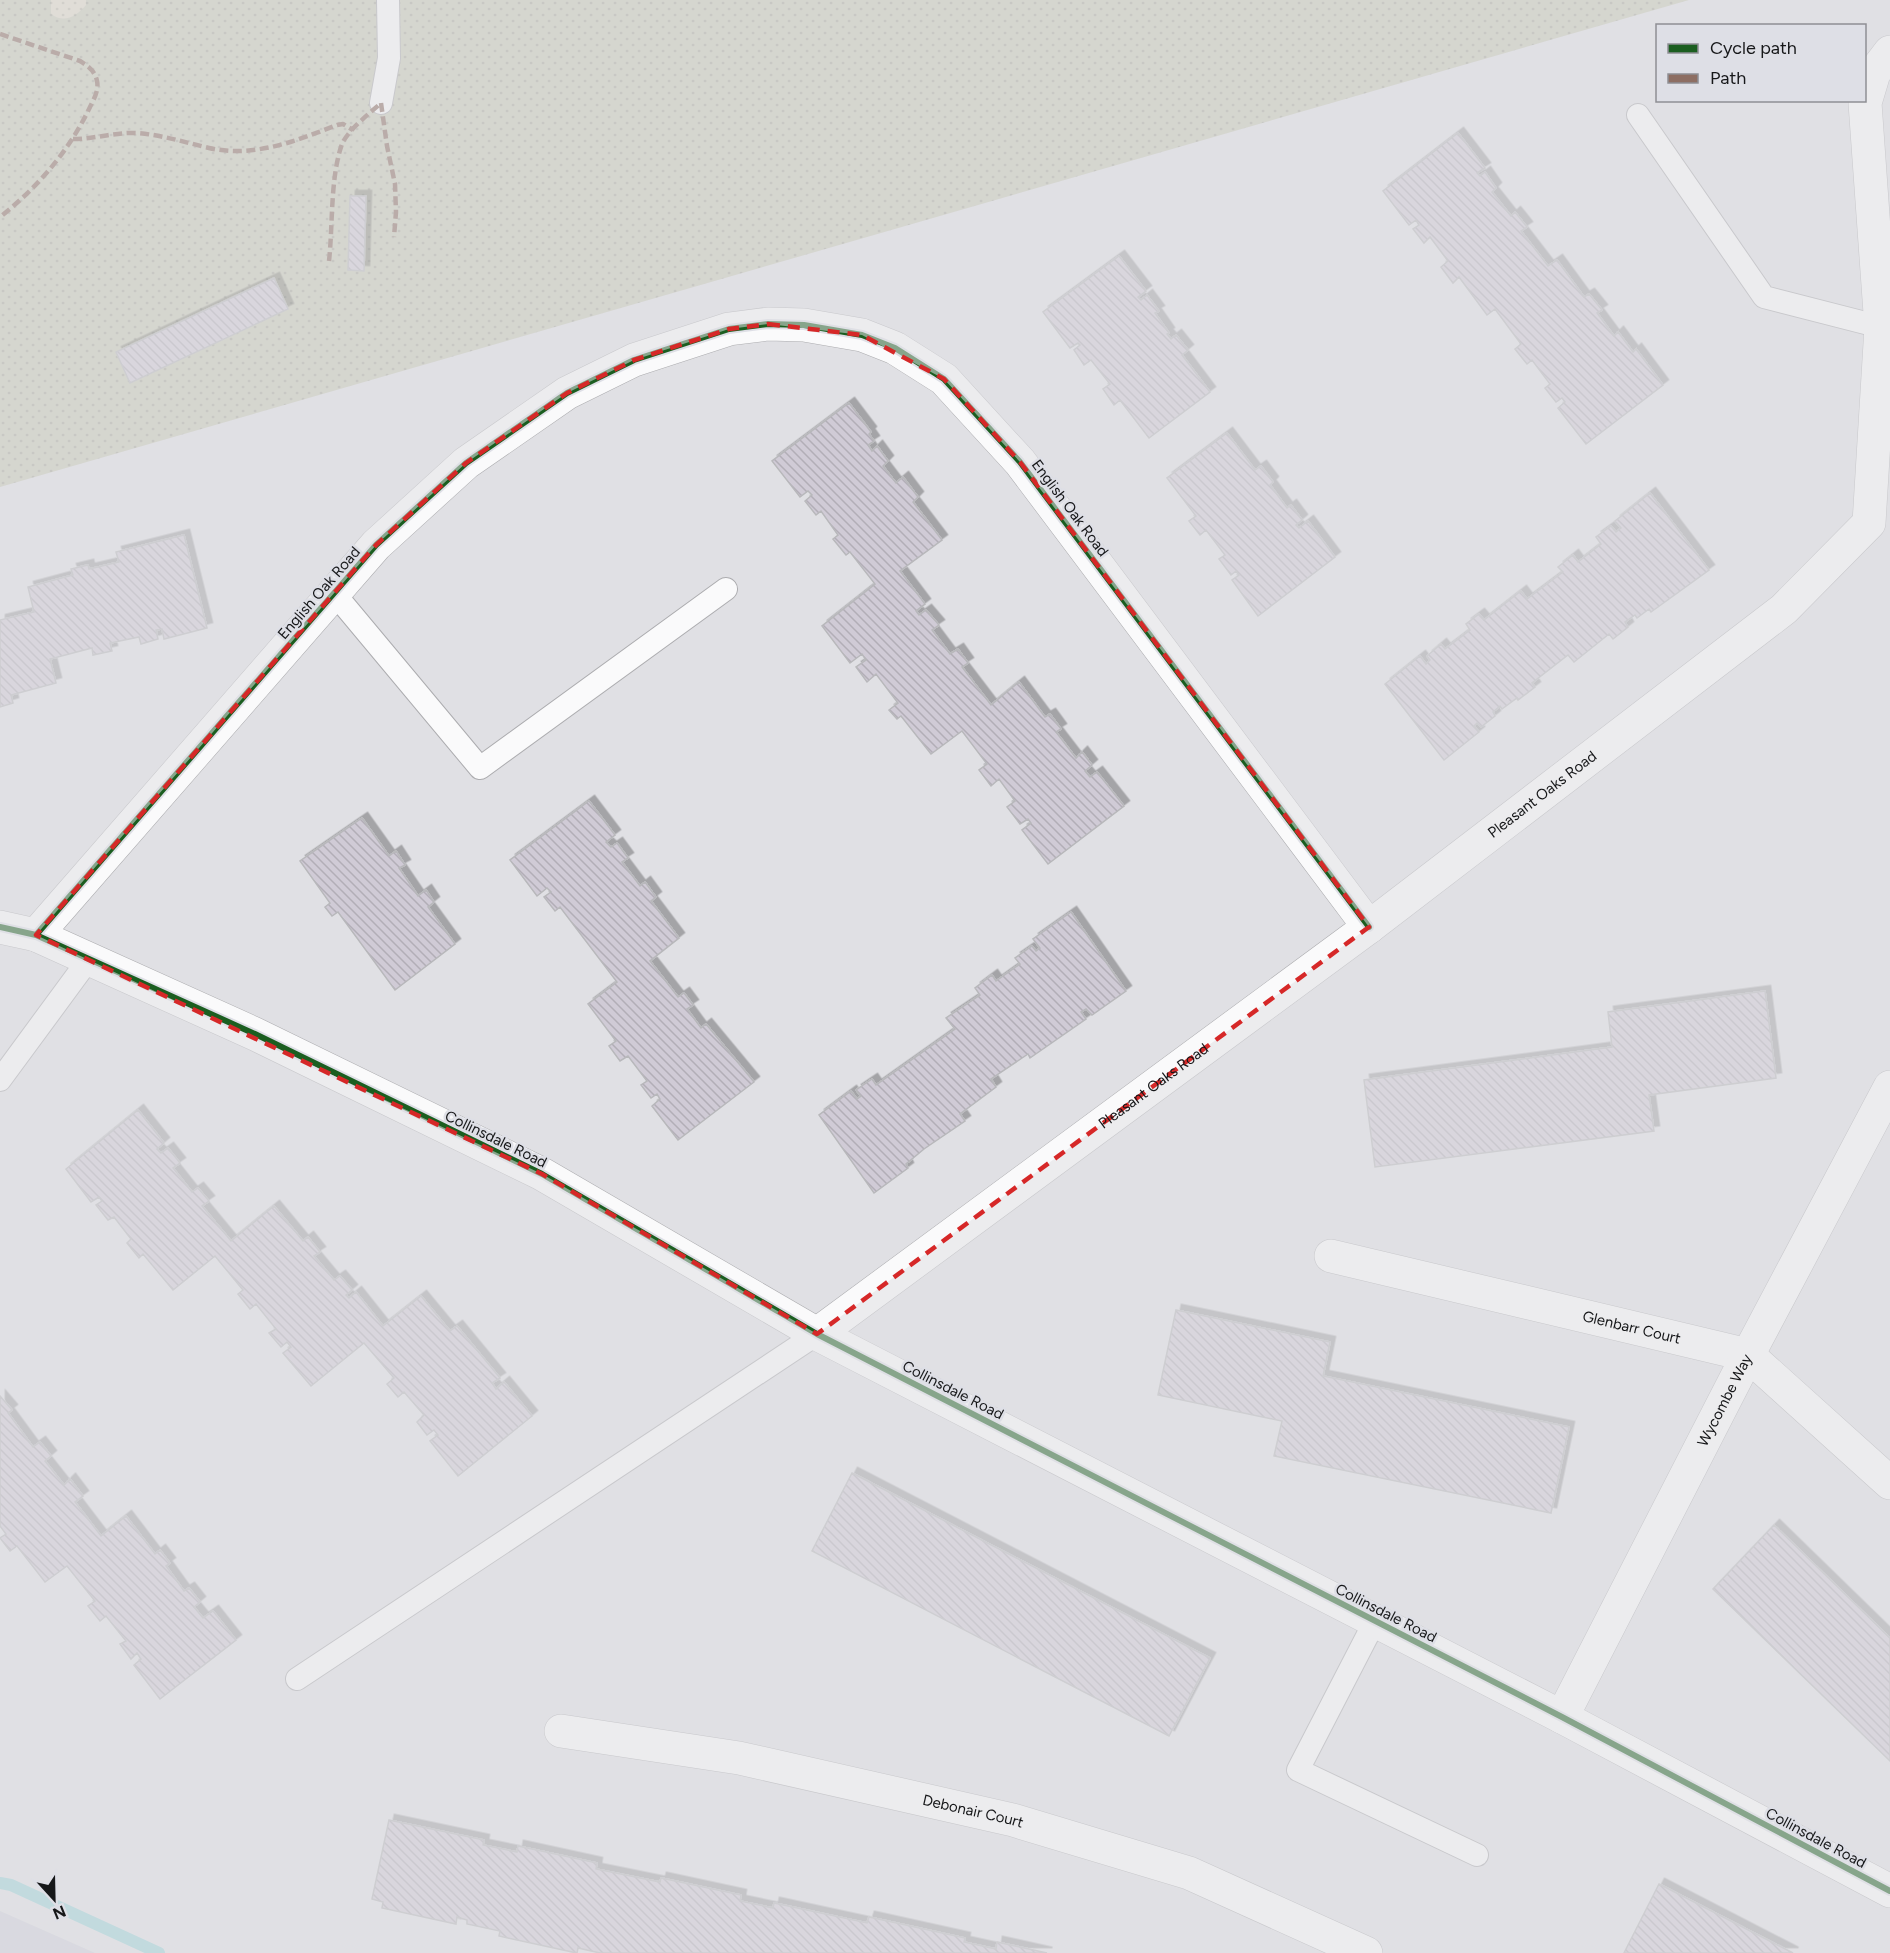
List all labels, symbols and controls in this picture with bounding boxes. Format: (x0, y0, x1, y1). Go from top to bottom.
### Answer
legend (1656, 24, 1866, 102)
text: Cycle path (1710, 37, 1797, 59)
text: Path (1710, 67, 1746, 89)
street label: English Oak Road (1028, 456, 1112, 560)
street label: English Oak Road (274, 543, 364, 643)
street label: Pleasant Oaks Road (1484, 747, 1600, 842)
street label: Pleasant Oaks Road (1095, 1039, 1212, 1132)
street label: Collinsdale Road (442, 1107, 550, 1171)
street label: Glenbarr Court (1581, 1307, 1683, 1348)
street label: Wycombe Way (1693, 1351, 1756, 1450)
street label: Collinsdale Road (899, 1357, 1007, 1423)
street label: Collinsdale Road (1332, 1580, 1440, 1646)
street label: Debonair Court (921, 1791, 1026, 1832)
street label: Collinsdale Road (1763, 1804, 1869, 1872)
north arrow (24, 1869, 84, 1929)
text: N (50, 1901, 69, 1924)

